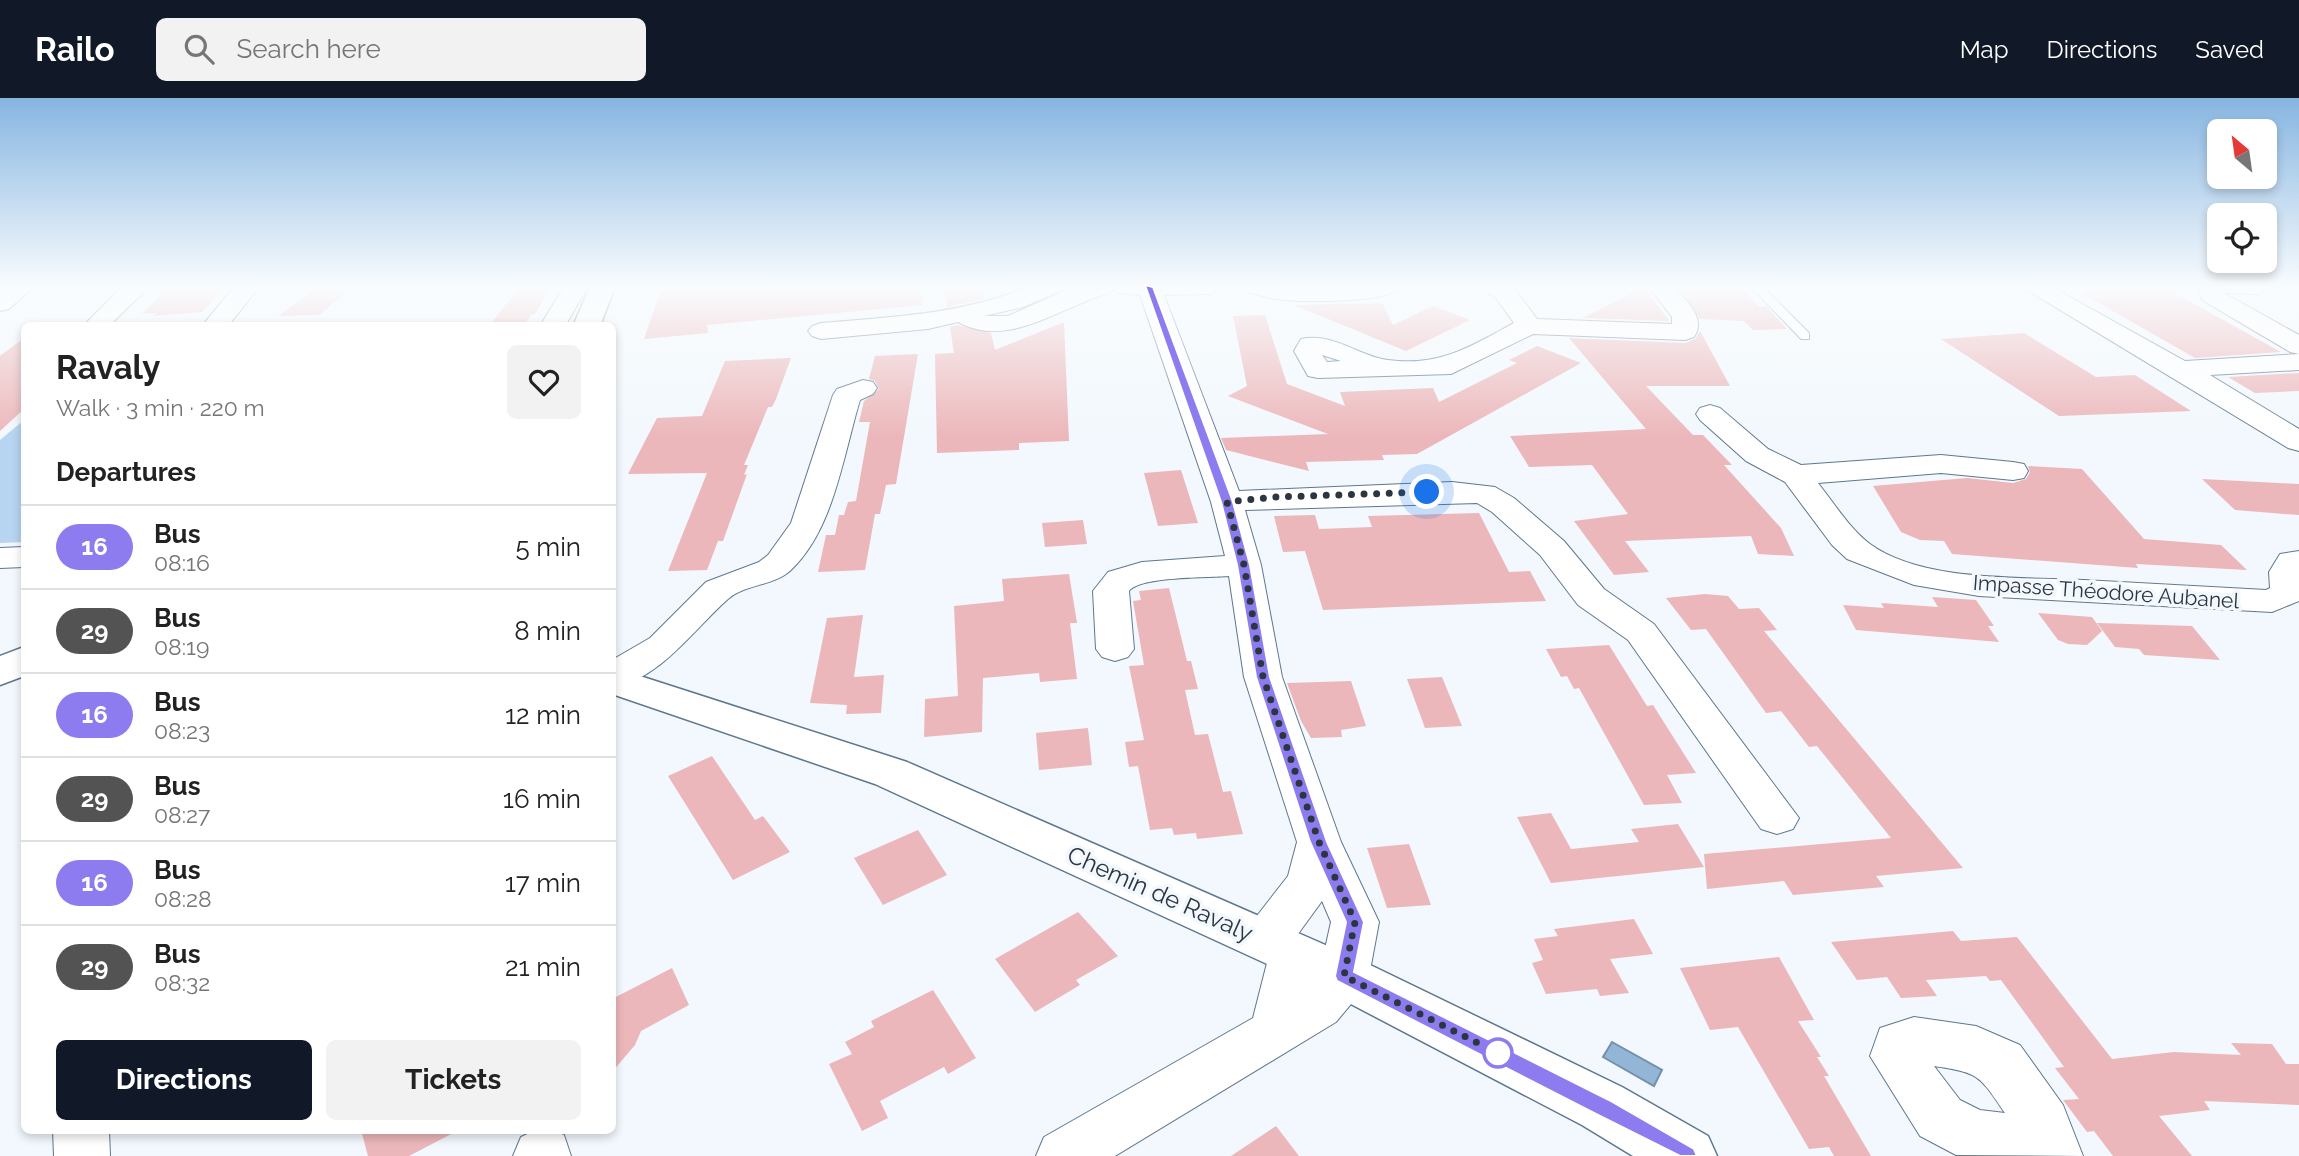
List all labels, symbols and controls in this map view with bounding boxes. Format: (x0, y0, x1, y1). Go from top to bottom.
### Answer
search box (156, 18, 646, 81)
text: Railo (35, 30, 114, 69)
icon: search (180, 30, 218, 68)
text: Search here (236, 34, 381, 64)
text: Map (1960, 35, 2009, 64)
text: Directions (2047, 35, 2157, 64)
text: Saved (2195, 35, 2264, 64)
north arrow (2207, 119, 2277, 189)
map controls (2207, 119, 2277, 273)
button: locate (2207, 203, 2277, 273)
button: heart (507, 345, 581, 419)
text: Ravaly (56, 348, 160, 387)
text: Walk · 3 min · 220 m (56, 394, 265, 421)
text: Departures (56, 457, 196, 487)
your location (1409, 474, 1444, 509)
text: Bus (154, 519, 201, 549)
text: 16 (81, 532, 108, 561)
text: 5 min (515, 532, 581, 562)
text: 08:16 (154, 549, 210, 576)
street label: Impasse Théodore Aubanel (1972, 570, 2240, 613)
text: Bus (154, 603, 201, 633)
text: 29 (81, 616, 108, 645)
text: 8 min (514, 616, 581, 646)
text: 08:19 (154, 633, 209, 660)
text: Bus (154, 687, 201, 717)
text: 16 (81, 700, 108, 729)
text: 12 min (505, 700, 581, 730)
text: 08:23 (154, 717, 210, 744)
text: Bus (154, 771, 201, 801)
text: 29 (81, 784, 108, 813)
text: 16 min (503, 784, 581, 814)
text: 08:27 (154, 801, 210, 828)
street label: Chemin de Ravaly (1063, 840, 1257, 947)
text: Bus (154, 855, 201, 885)
text: 16 (81, 868, 108, 897)
text: 17 min (505, 868, 581, 898)
text: 08:28 (154, 885, 212, 912)
text: Bus (154, 939, 201, 969)
text: 29 (81, 952, 108, 981)
text: 21 min (505, 952, 581, 982)
text: 08:32 (154, 969, 210, 996)
unlabelled marker (1483, 1038, 1513, 1068)
button: Directions (56, 1040, 312, 1120)
button: Tickets (326, 1040, 581, 1120)

